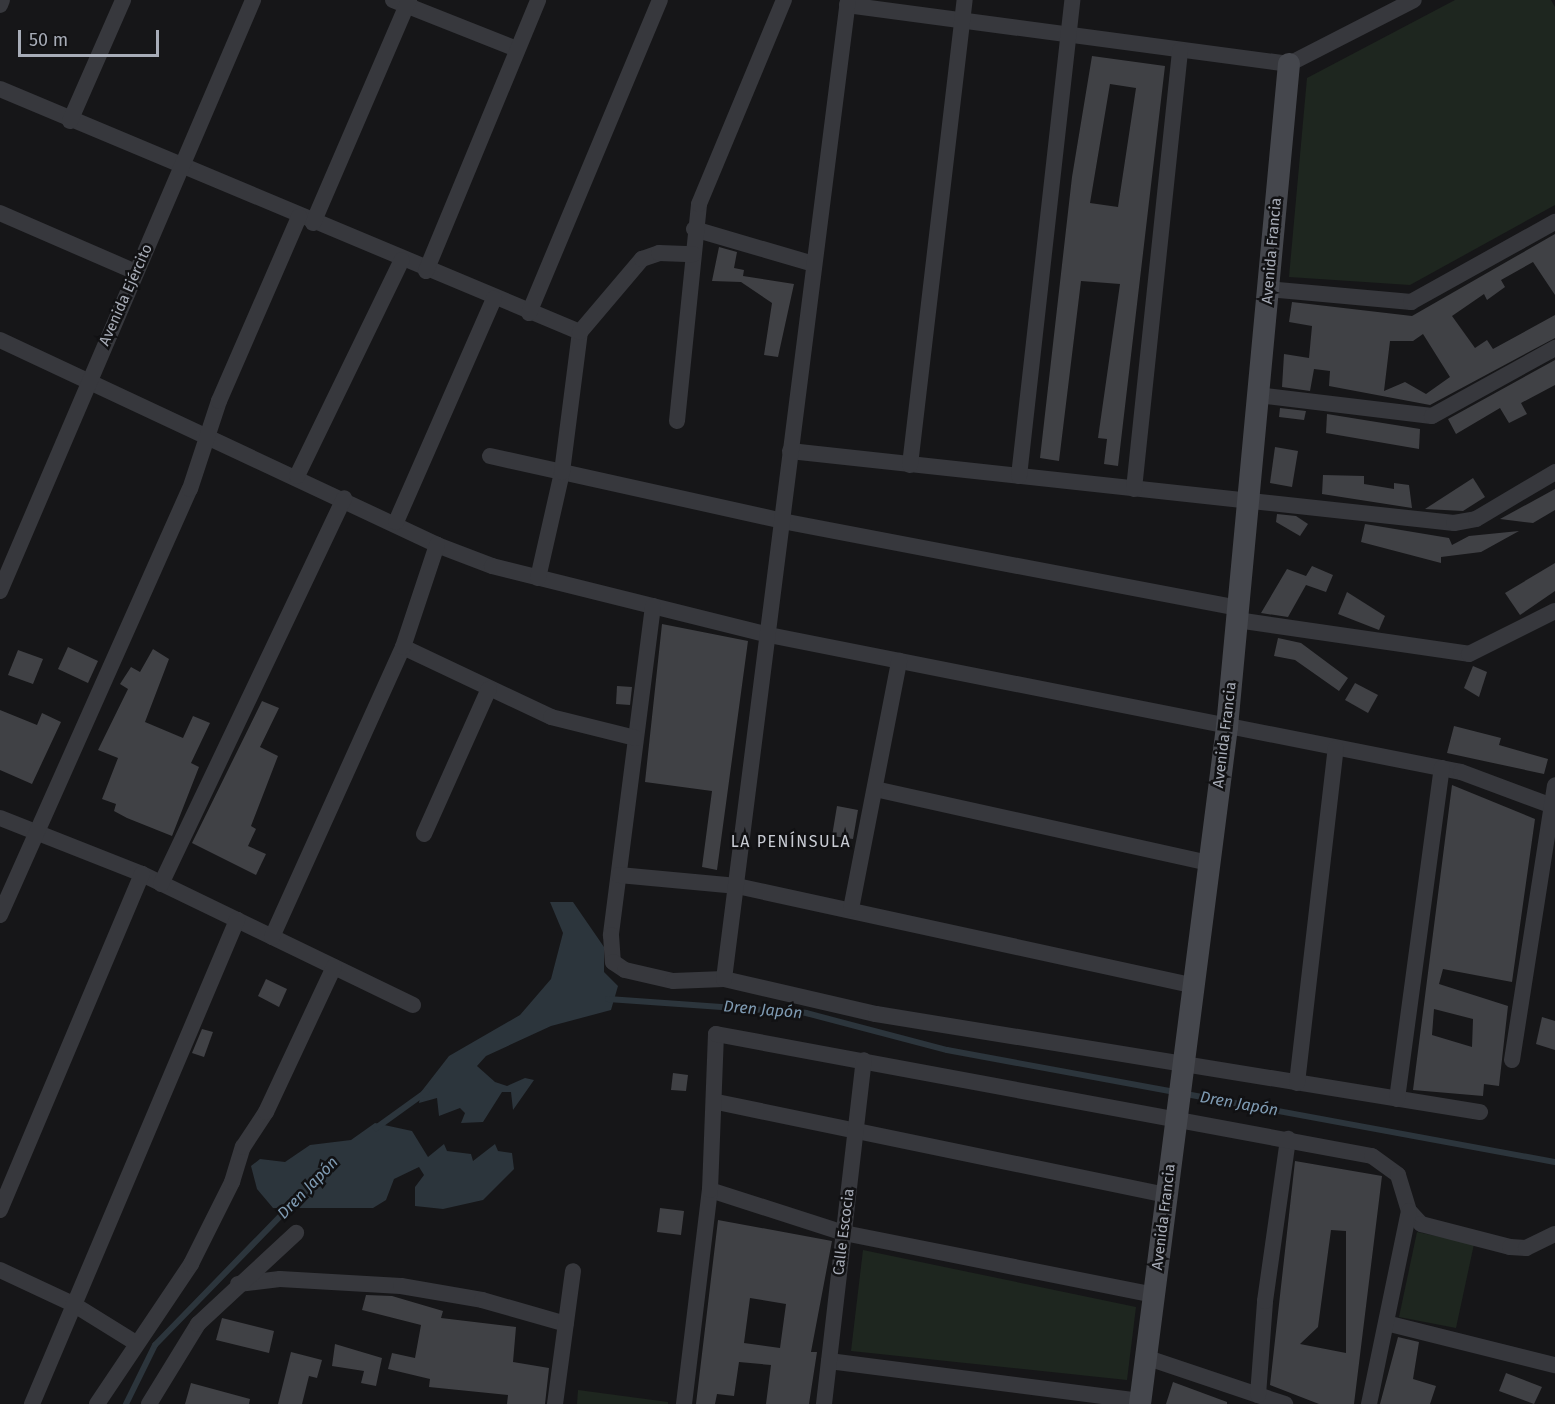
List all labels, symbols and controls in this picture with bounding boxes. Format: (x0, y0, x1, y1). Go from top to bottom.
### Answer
scale bar (21, 18, 162, 56)
text: 50 m (29, 29, 68, 51)
street label: Avenida Francia (1258, 197, 1286, 305)
street label: Avenida Ejército (96, 241, 156, 349)
street label: Avenida Francia (1210, 681, 1240, 789)
district label: LA PENÍNSULA (731, 832, 851, 852)
water label: Dren Japón (723, 997, 803, 1023)
water label: Dren Japón (1198, 1088, 1280, 1120)
water label: Dren Japón (274, 1153, 342, 1223)
street label: Avenida Francia (1149, 1163, 1179, 1271)
street label: Calle Escocia (830, 1188, 858, 1276)

